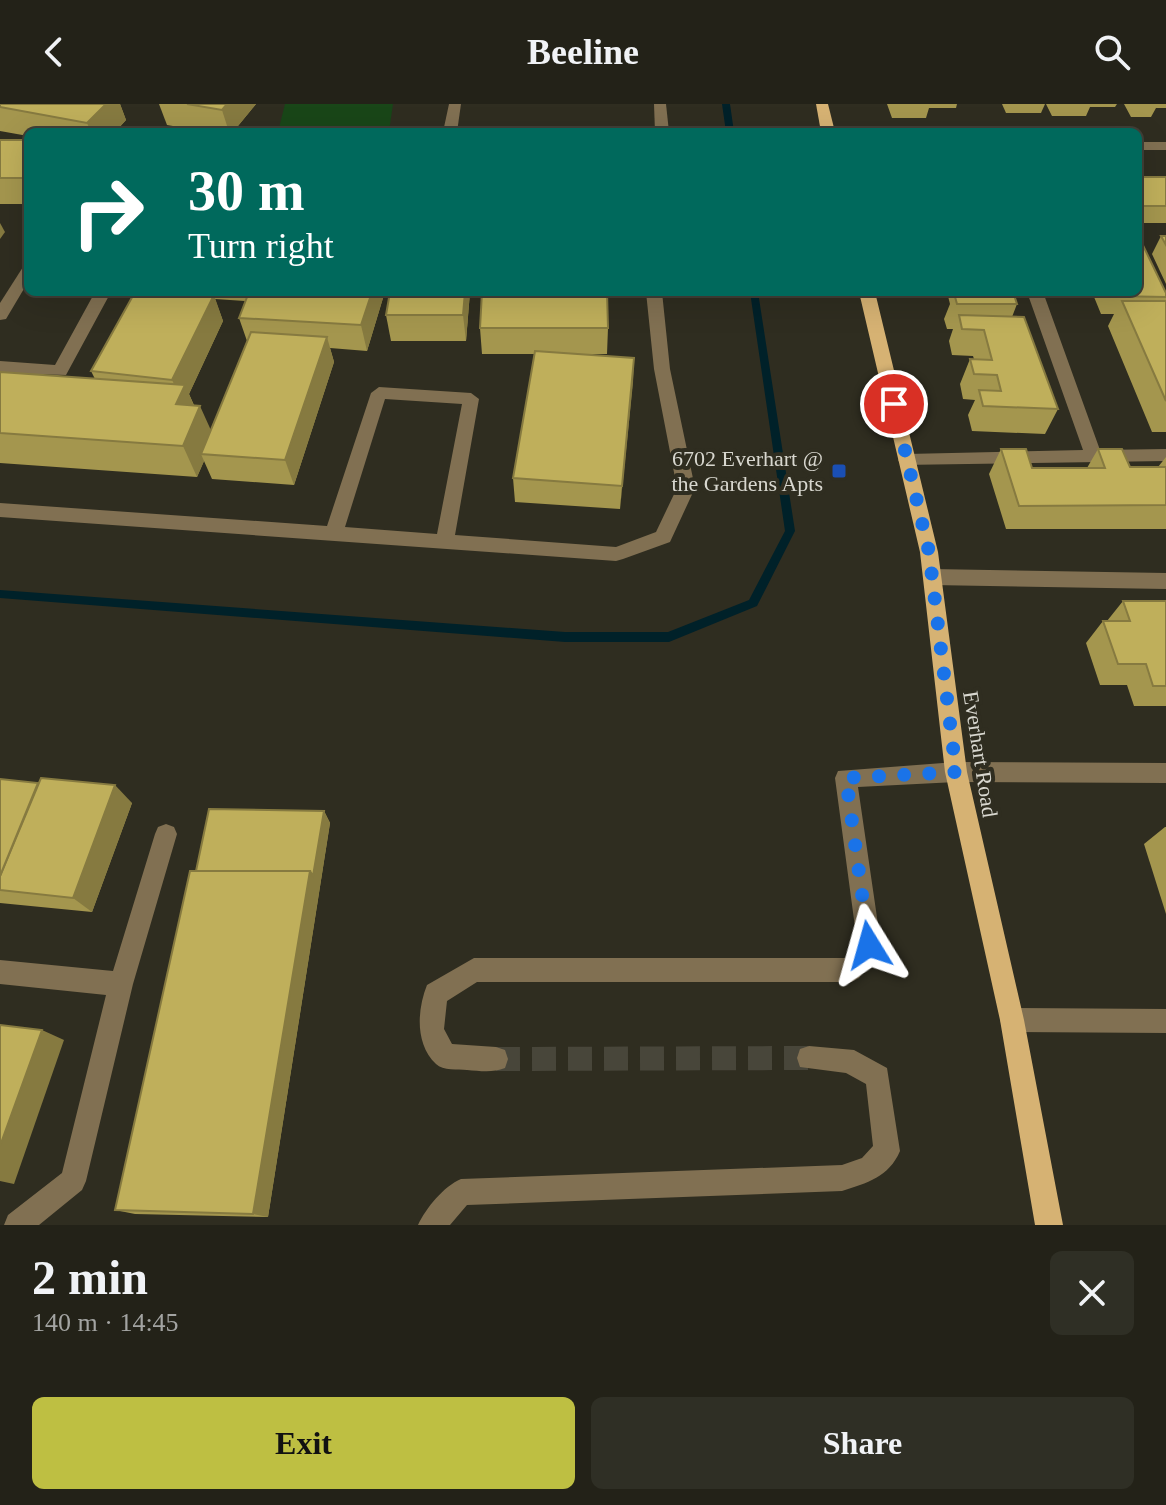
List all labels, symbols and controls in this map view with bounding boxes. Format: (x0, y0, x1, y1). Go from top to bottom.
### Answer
icon: back (32, 30, 76, 74)
icon: search (1090, 30, 1134, 74)
text: Beeline (527, 32, 639, 72)
icon: right (56, 160, 160, 264)
text: 30 m (188, 160, 305, 222)
text: Turn right (188, 226, 334, 266)
pin (860, 370, 928, 438)
icon: arrive (872, 382, 916, 426)
place label: 6702 Everhart @ the Gardens Apts (671, 446, 823, 496)
marker: 6702 Everhart @ the Gardens Apts (830, 462, 848, 480)
street label: Everhart Road (958, 689, 1003, 819)
position arrow (827, 903, 911, 987)
text: 2 min (32, 1251, 148, 1304)
button: close (1050, 1251, 1134, 1335)
text: 140 m · 14:45 (32, 1308, 179, 1337)
button: Exit (32, 1397, 575, 1489)
button: Share (591, 1397, 1134, 1489)

